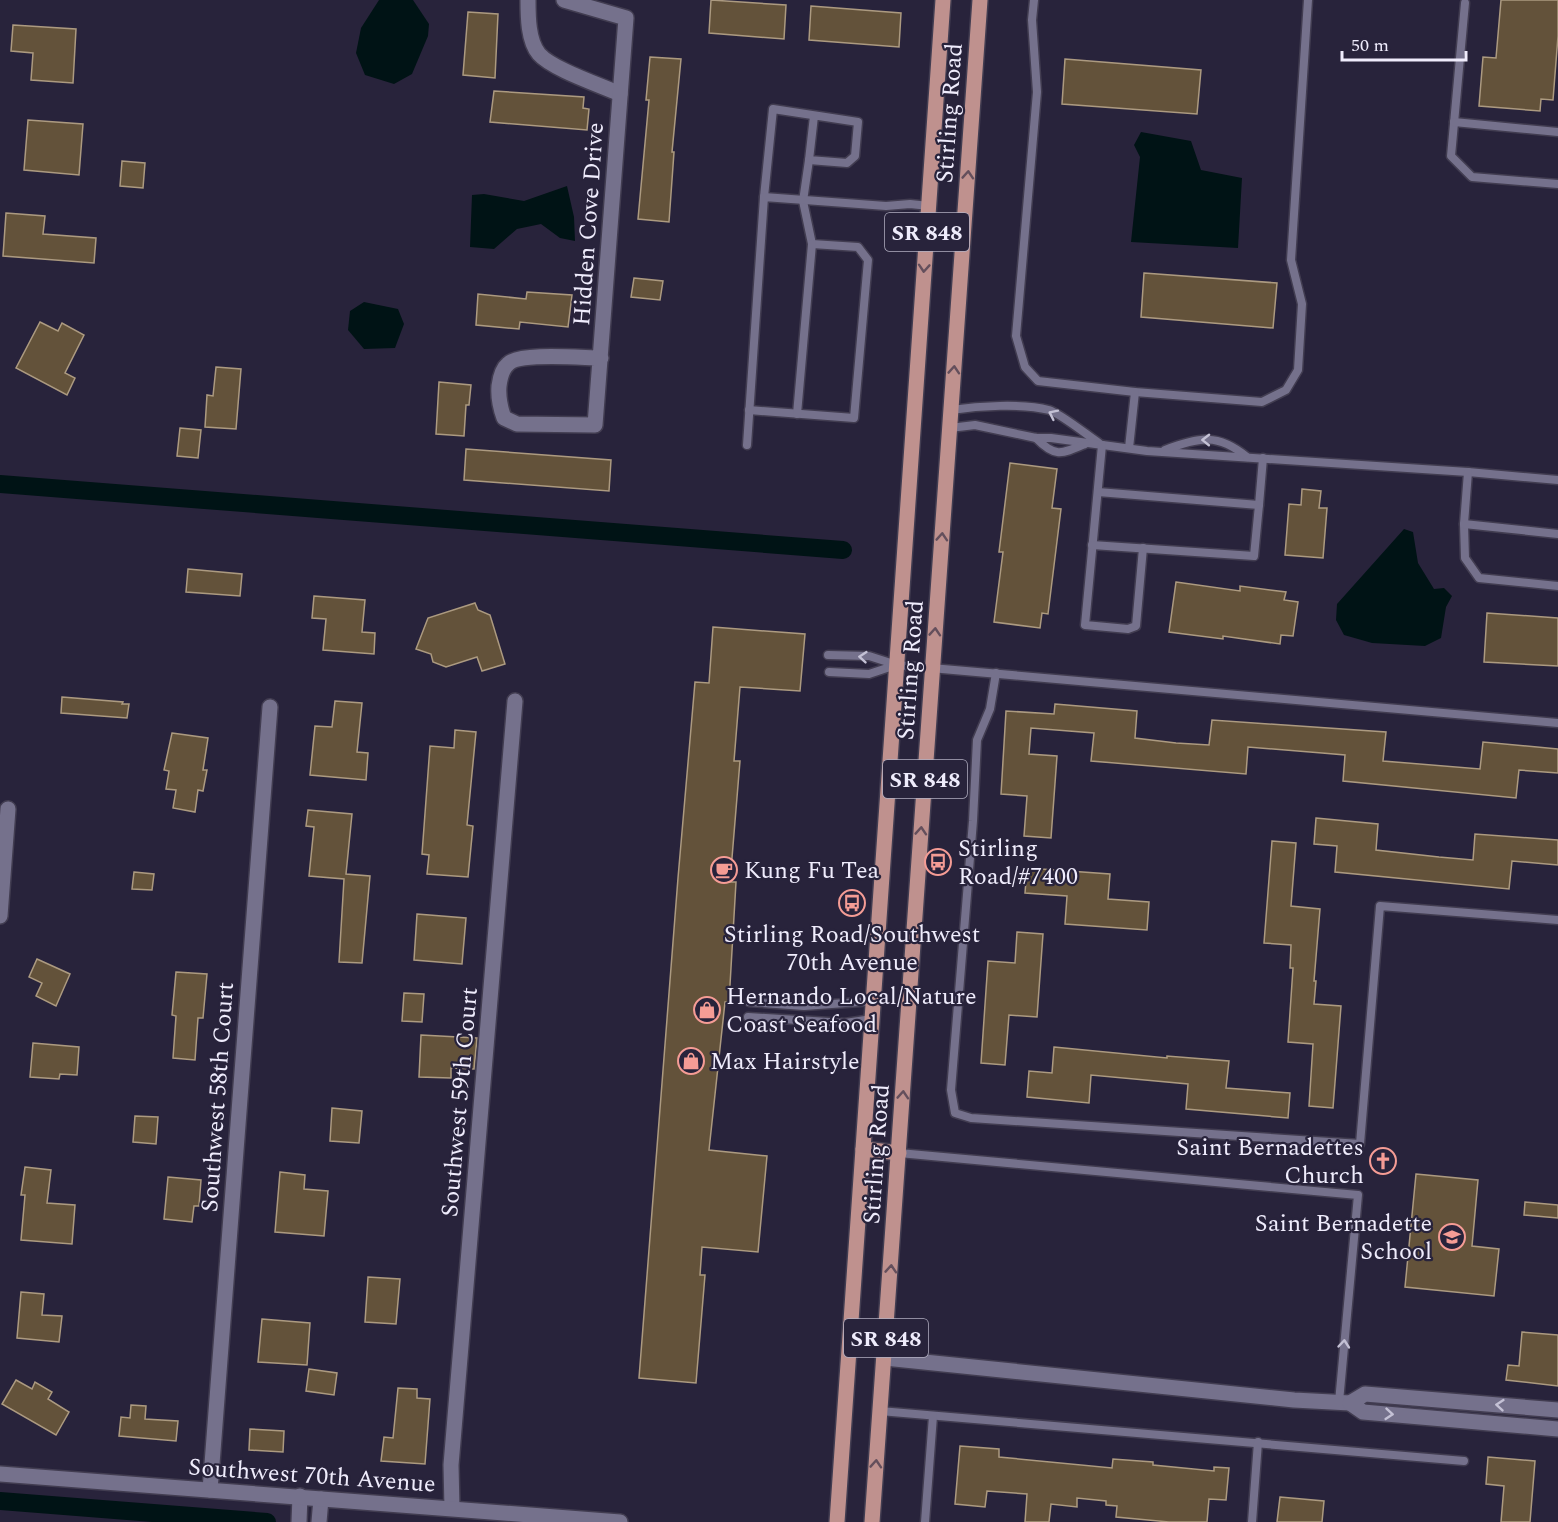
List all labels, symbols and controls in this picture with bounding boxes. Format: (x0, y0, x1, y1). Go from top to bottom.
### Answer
scale bar (1342, 24, 1466, 62)
text: 50 m (1351, 32, 1389, 59)
street label: Stirling Road (927, 42, 973, 184)
street label: Hidden Cove Drive (564, 121, 614, 327)
one-way arrow (961, 171, 974, 180)
road number: SR 848 (885, 213, 969, 251)
one-way arrow (918, 263, 931, 272)
one-way arrow (947, 365, 960, 374)
one-way arrow (1048, 410, 1059, 422)
one-way arrow (1201, 434, 1210, 446)
one-way arrow (935, 533, 948, 542)
street label: Stirling Road (888, 599, 934, 741)
one-way arrow (928, 627, 941, 636)
one-way arrow (859, 650, 868, 663)
road number: SR 848 (883, 760, 967, 798)
one-way arrow (914, 827, 927, 836)
place label: Stirling Road/#7400 (958, 831, 1078, 895)
bus stop icon: Stirling Road/#7400 (923, 847, 953, 877)
place label: Kung Fu Tea (744, 853, 880, 889)
cafe icon: Kung Fu Tea (709, 855, 739, 885)
bus stop icon: Stirling Road/Southwest 70th Avenue (837, 888, 867, 918)
place label: Stirling Road/Southwest 70th Avenue (724, 917, 980, 981)
place label: Hernando Local/Nature Coast Seafood (726, 979, 977, 1043)
street label: Southwest 58th Court (192, 981, 244, 1213)
street label: Southwest 59th Court (432, 986, 488, 1218)
shop icon: Hernando Local/Nature Coast Seafood (692, 995, 722, 1025)
place label: Max Hairstyle (710, 1044, 860, 1080)
shop icon: Max Hairstyle (676, 1046, 706, 1076)
street label: Stirling Road (854, 1083, 900, 1225)
one-way arrow (896, 1090, 909, 1099)
place label: Saint Bernadettes Church (1176, 1130, 1364, 1194)
church icon: Saint Bernadettes Church (1368, 1146, 1398, 1176)
place label: Saint Bernadette School (1255, 1206, 1432, 1270)
school or university icon: Saint Bernadette School (1437, 1222, 1467, 1252)
one-way arrow (884, 1265, 897, 1274)
road number: SR 848 (844, 1319, 928, 1357)
one-way arrow (1337, 1339, 1350, 1348)
one-way arrow (1495, 1399, 1504, 1412)
one-way arrow (1384, 1407, 1393, 1420)
street label: Southwest 70th Avenue (187, 1449, 437, 1503)
one-way arrow (869, 1459, 882, 1468)

